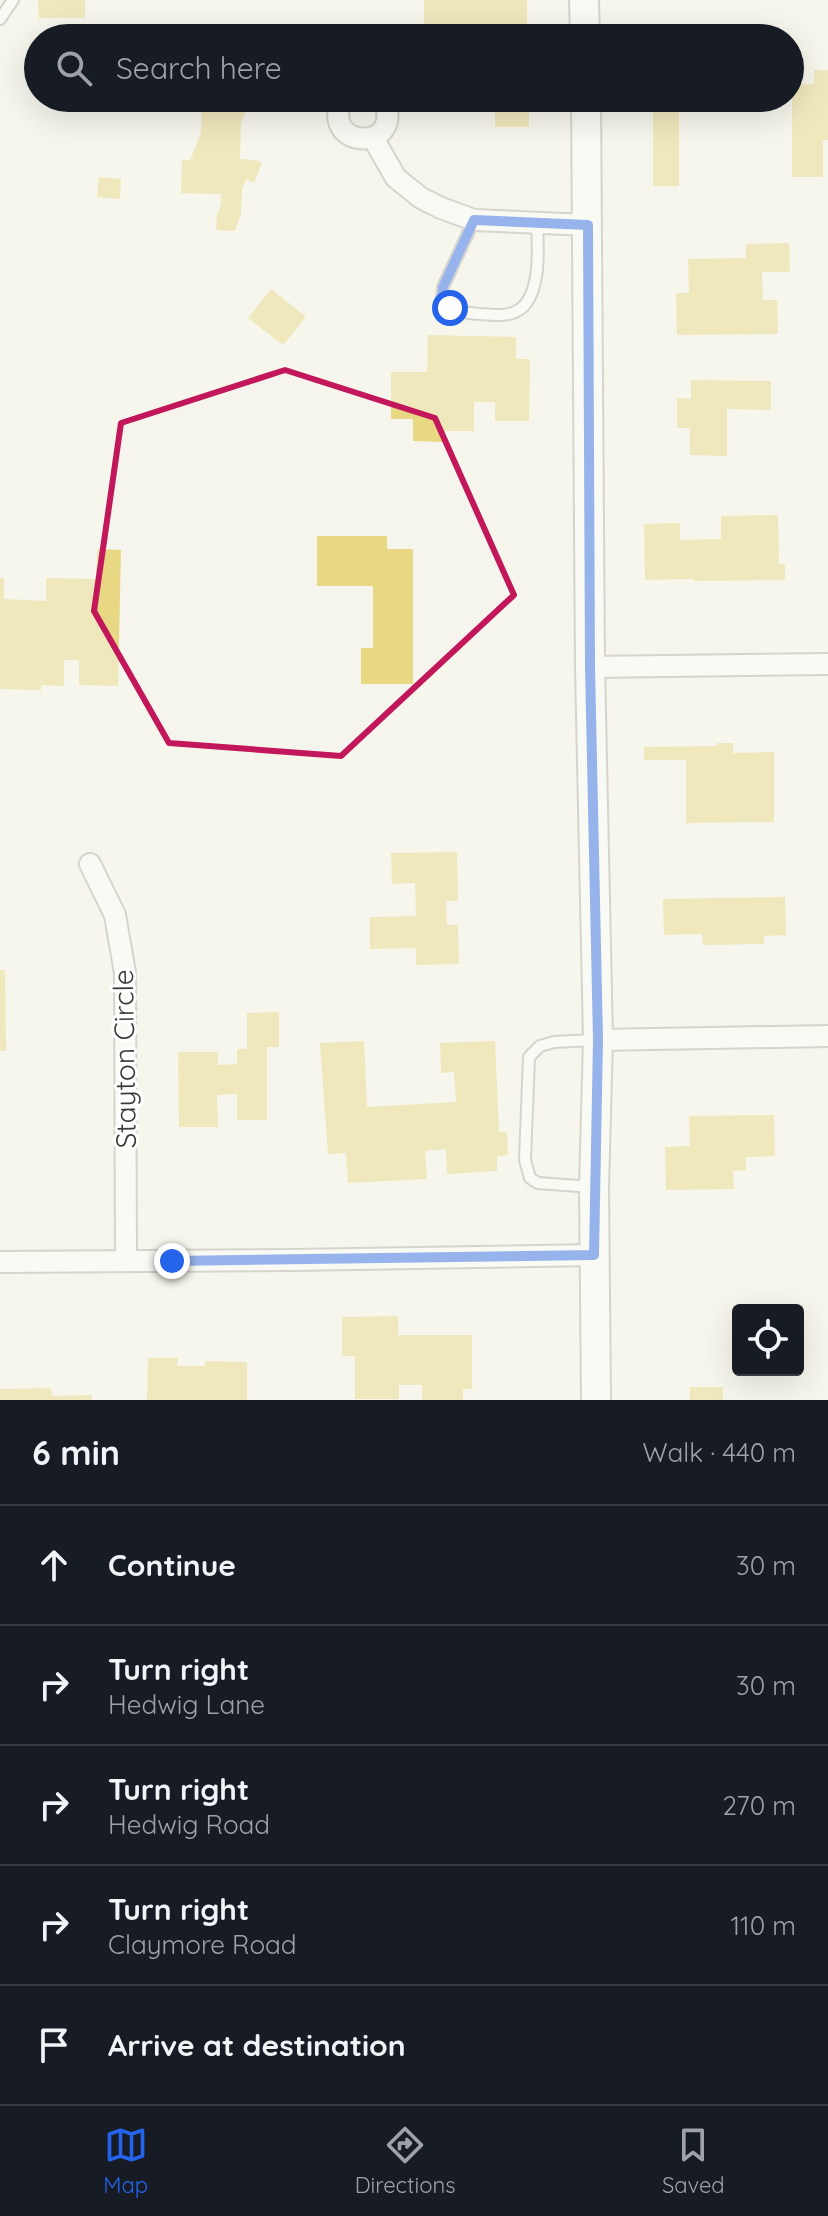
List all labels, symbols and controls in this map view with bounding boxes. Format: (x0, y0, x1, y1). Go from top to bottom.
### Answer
search box (24, 24, 804, 112)
icon: search (52, 46, 96, 90)
text: Search here (116, 49, 282, 87)
route start (432, 290, 468, 326)
street label: Stayton Circle (105, 969, 143, 1149)
route end (154, 1243, 190, 1279)
map controls (732, 1304, 804, 1376)
button: locate (732, 1304, 804, 1376)
text: 6 min (32, 1431, 120, 1474)
text: Walk · 440 m (643, 1436, 796, 1469)
icon: ahead (32, 1543, 76, 1587)
text: Continue (108, 1546, 236, 1584)
text: 30 m (736, 1549, 796, 1582)
text: Turn right (108, 1650, 249, 1688)
icon: right (32, 1663, 76, 1707)
text: 30 m (736, 1669, 796, 1702)
text: Hedwig Lane (108, 1688, 265, 1721)
text: Turn right (108, 1770, 249, 1808)
icon: right (32, 1783, 76, 1827)
text: 270 m (722, 1789, 796, 1822)
text: Hedwig Road (108, 1808, 270, 1841)
text: Turn right (108, 1890, 249, 1928)
icon: right (32, 1903, 76, 1947)
text: 110 m (730, 1909, 796, 1942)
text: Claymore Road (108, 1928, 297, 1961)
icon: arrive (32, 2023, 76, 2067)
text: Arrive at destination (108, 2026, 406, 2064)
tab: Map (103, 2123, 148, 2199)
tab: Directions (355, 2123, 455, 2199)
tab: Saved (662, 2123, 725, 2199)

